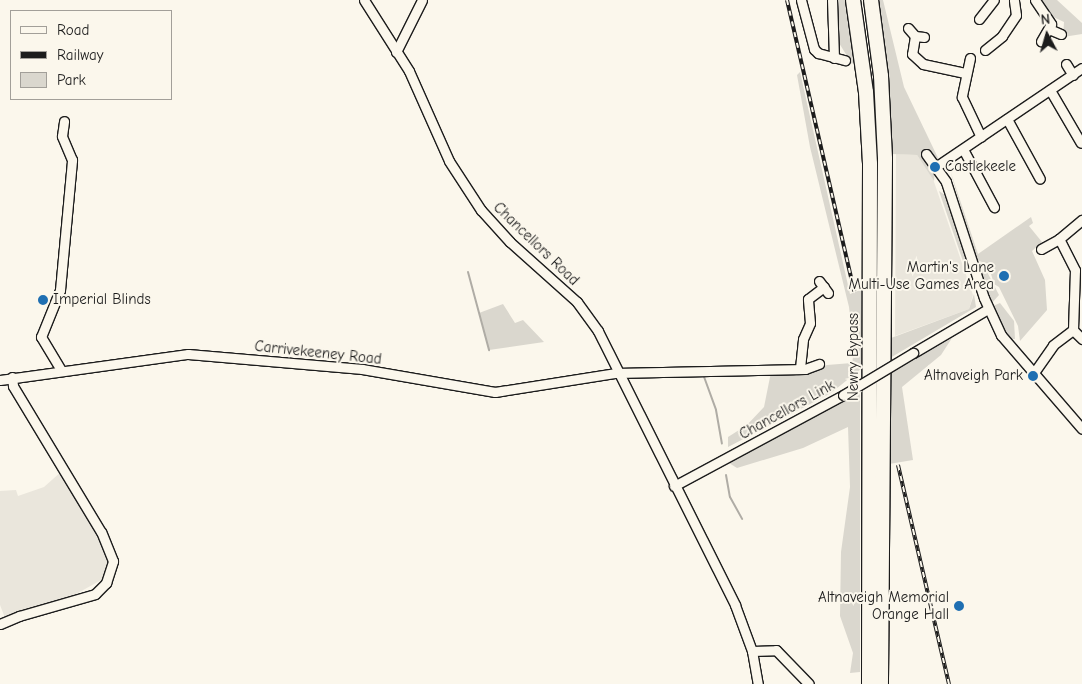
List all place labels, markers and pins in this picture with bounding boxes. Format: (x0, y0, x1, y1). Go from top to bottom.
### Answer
place label: Castlekeele (945, 158, 1016, 176)
marker: Castlekeele (929, 161, 941, 173)
place label: Martin's Lane Multi-Use Games Area (848, 258, 994, 293)
marker: Martin's Lane Multi-Use Games Area (998, 270, 1010, 282)
place label: Imperial Blinds (53, 291, 151, 309)
marker: Imperial Blinds (37, 294, 49, 306)
place label: Altnaveigh Park (924, 367, 1023, 385)
marker: Altnaveigh Park (1027, 370, 1039, 382)
place label: Altnaveigh Memorial Orange Hall (818, 588, 949, 623)
marker: Altnaveigh Memorial Orange Hall (953, 600, 965, 612)

